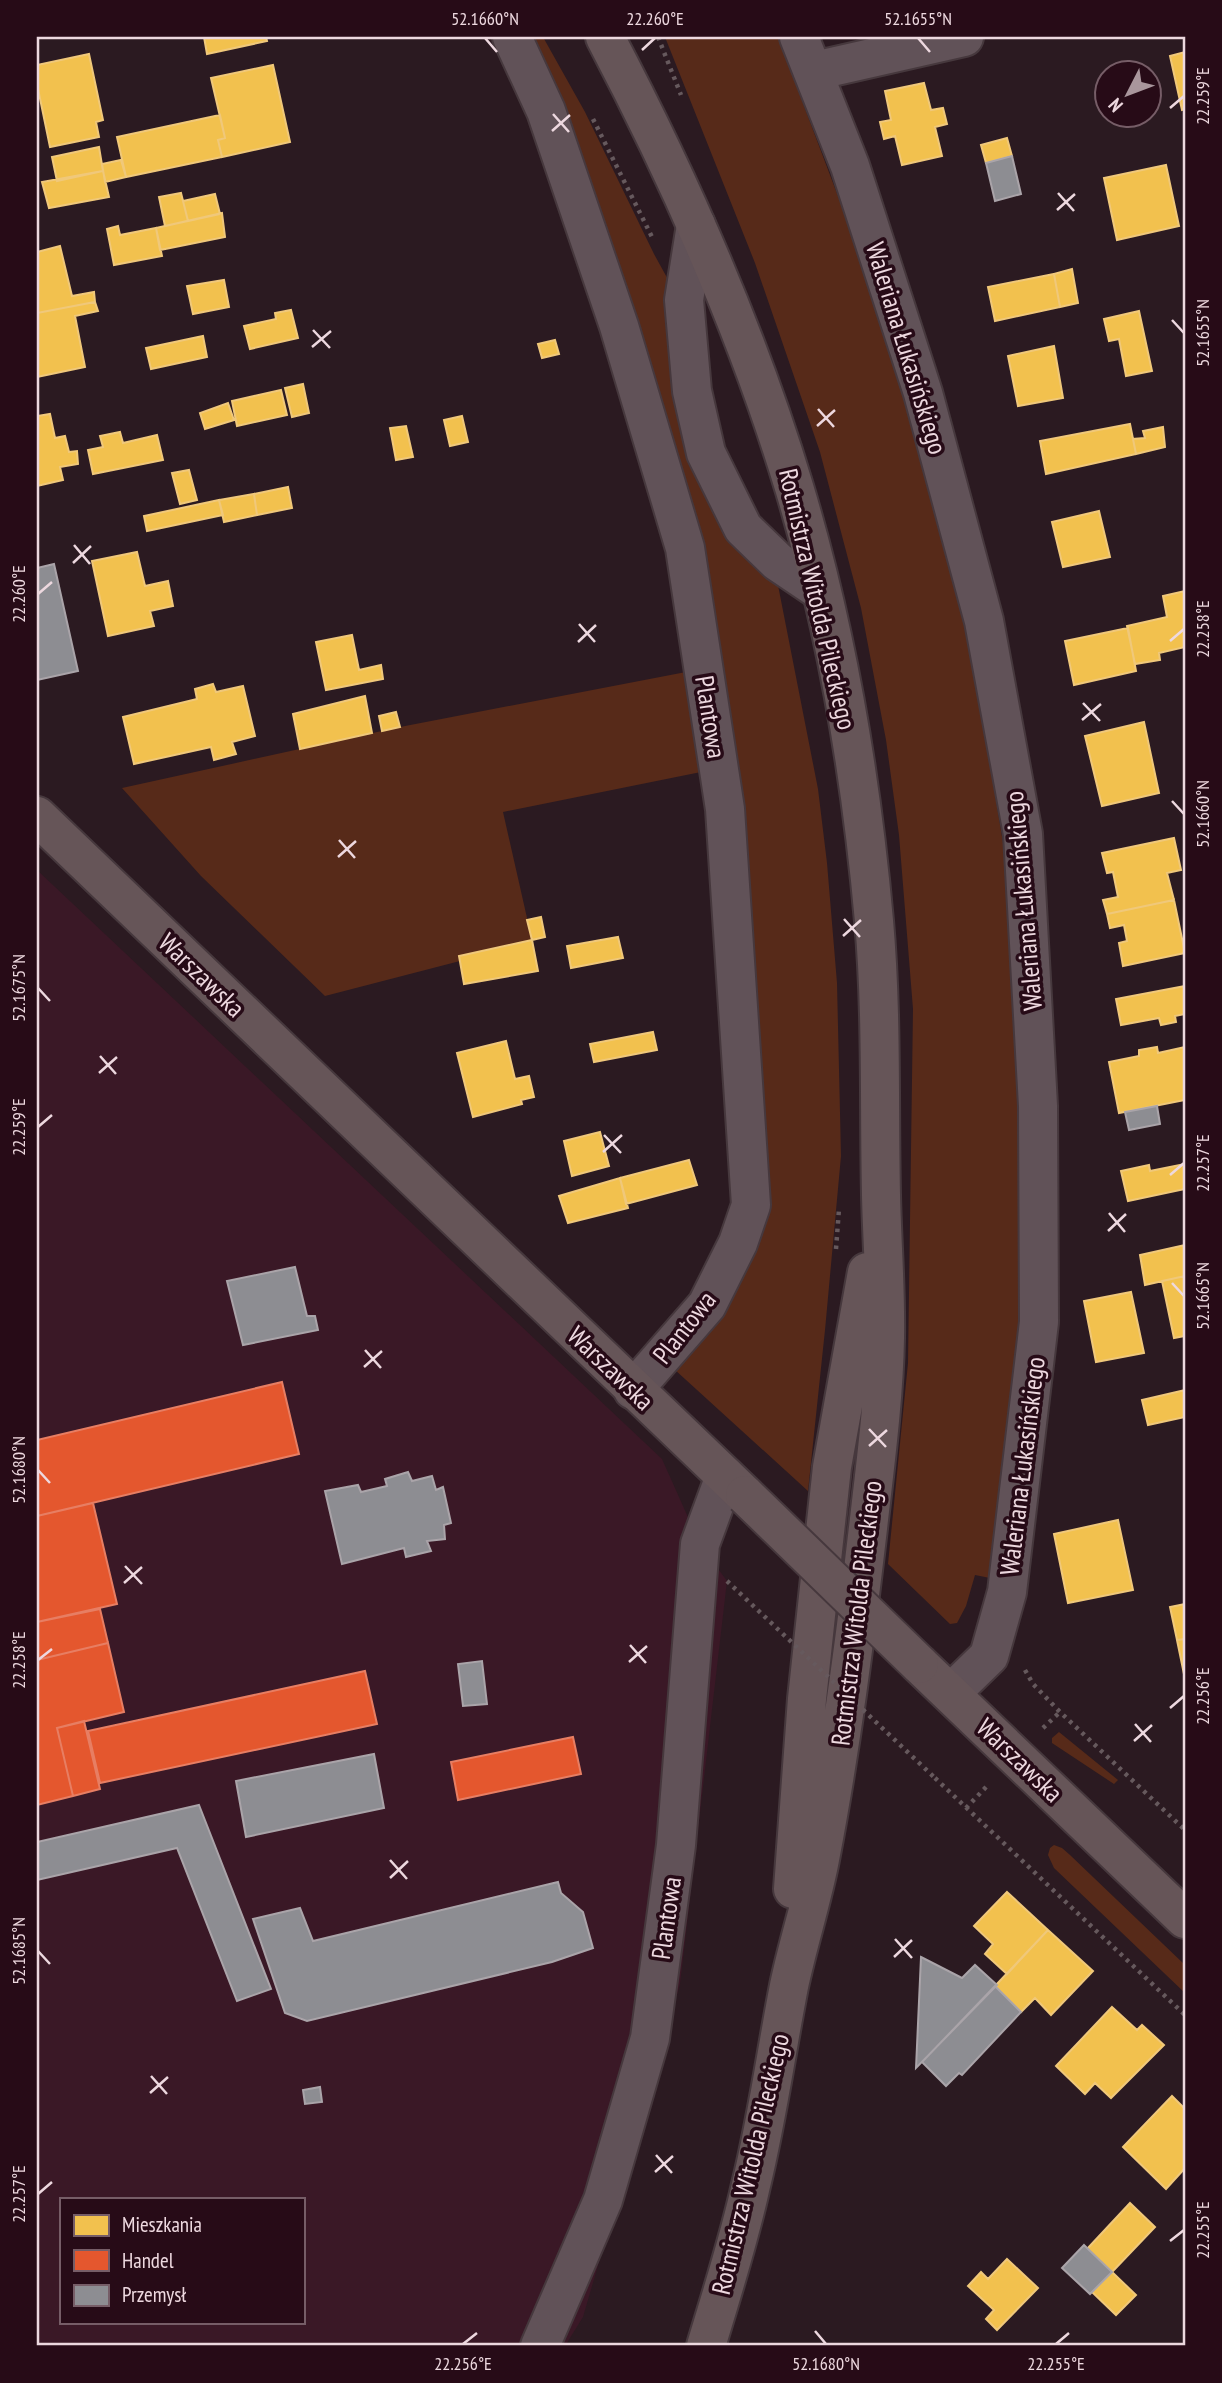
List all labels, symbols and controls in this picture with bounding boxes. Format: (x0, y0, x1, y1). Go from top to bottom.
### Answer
text: 52.1660°N (451, 7, 519, 30)
text: 22.260°E (626, 7, 684, 30)
text: 52.1655°N (884, 7, 952, 30)
north arrow (1092, 60, 1162, 130)
text: 22.259°E (1191, 67, 1214, 125)
text: N (1103, 94, 1128, 117)
street label: Waleriana Łukasińskiego (859, 238, 955, 458)
text: 52.1655°N (1191, 299, 1214, 367)
street label: Rotmistrza Witolda Pileckiego (772, 465, 864, 733)
text: 22.260°E (7, 565, 30, 623)
text: 22.258°E (1191, 600, 1214, 658)
street label: Plantowa (688, 673, 734, 761)
text: 52.1660°N (1191, 780, 1214, 848)
street label: Waleriana Łukasińskiego (997, 790, 1049, 1012)
street label: Warszawska (152, 926, 252, 1024)
text: 52.1675°N (7, 954, 30, 1022)
text: 22.259°E (7, 1098, 30, 1156)
text: 22.257°E (1191, 1134, 1214, 1192)
text: 52.1665°N (1191, 1262, 1214, 1330)
street label: Plantowa (645, 1284, 723, 1370)
street label: Warszawska (561, 1319, 661, 1417)
street label: Waleriana Łukasińskiego (992, 1355, 1052, 1577)
text: 52.1680°N (7, 1436, 30, 1504)
street label: Rotmistrza Witolda Pileckiego (823, 1479, 889, 1747)
text: 22.258°E (7, 1631, 30, 1689)
text: 22.256°E (1191, 1667, 1214, 1725)
street label: Warszawska (970, 1711, 1070, 1809)
street label: Plantowa (644, 1874, 688, 1962)
text: 52.1685°N (7, 1917, 30, 1985)
street label: Rotmistrza Witolda Pileckiego (704, 2030, 796, 2298)
text: 22.257°E (7, 2165, 30, 2223)
legend (60, 2198, 304, 2324)
text: 22.255°E (1191, 2201, 1214, 2259)
text: Mieszkania (122, 2211, 202, 2238)
text: Handel (122, 2247, 174, 2274)
text: Przemysł (122, 2281, 186, 2308)
text: 22.256°E (434, 2352, 492, 2375)
text: 52.1680°N (792, 2352, 860, 2375)
text: 22.255°E (1027, 2352, 1085, 2375)

